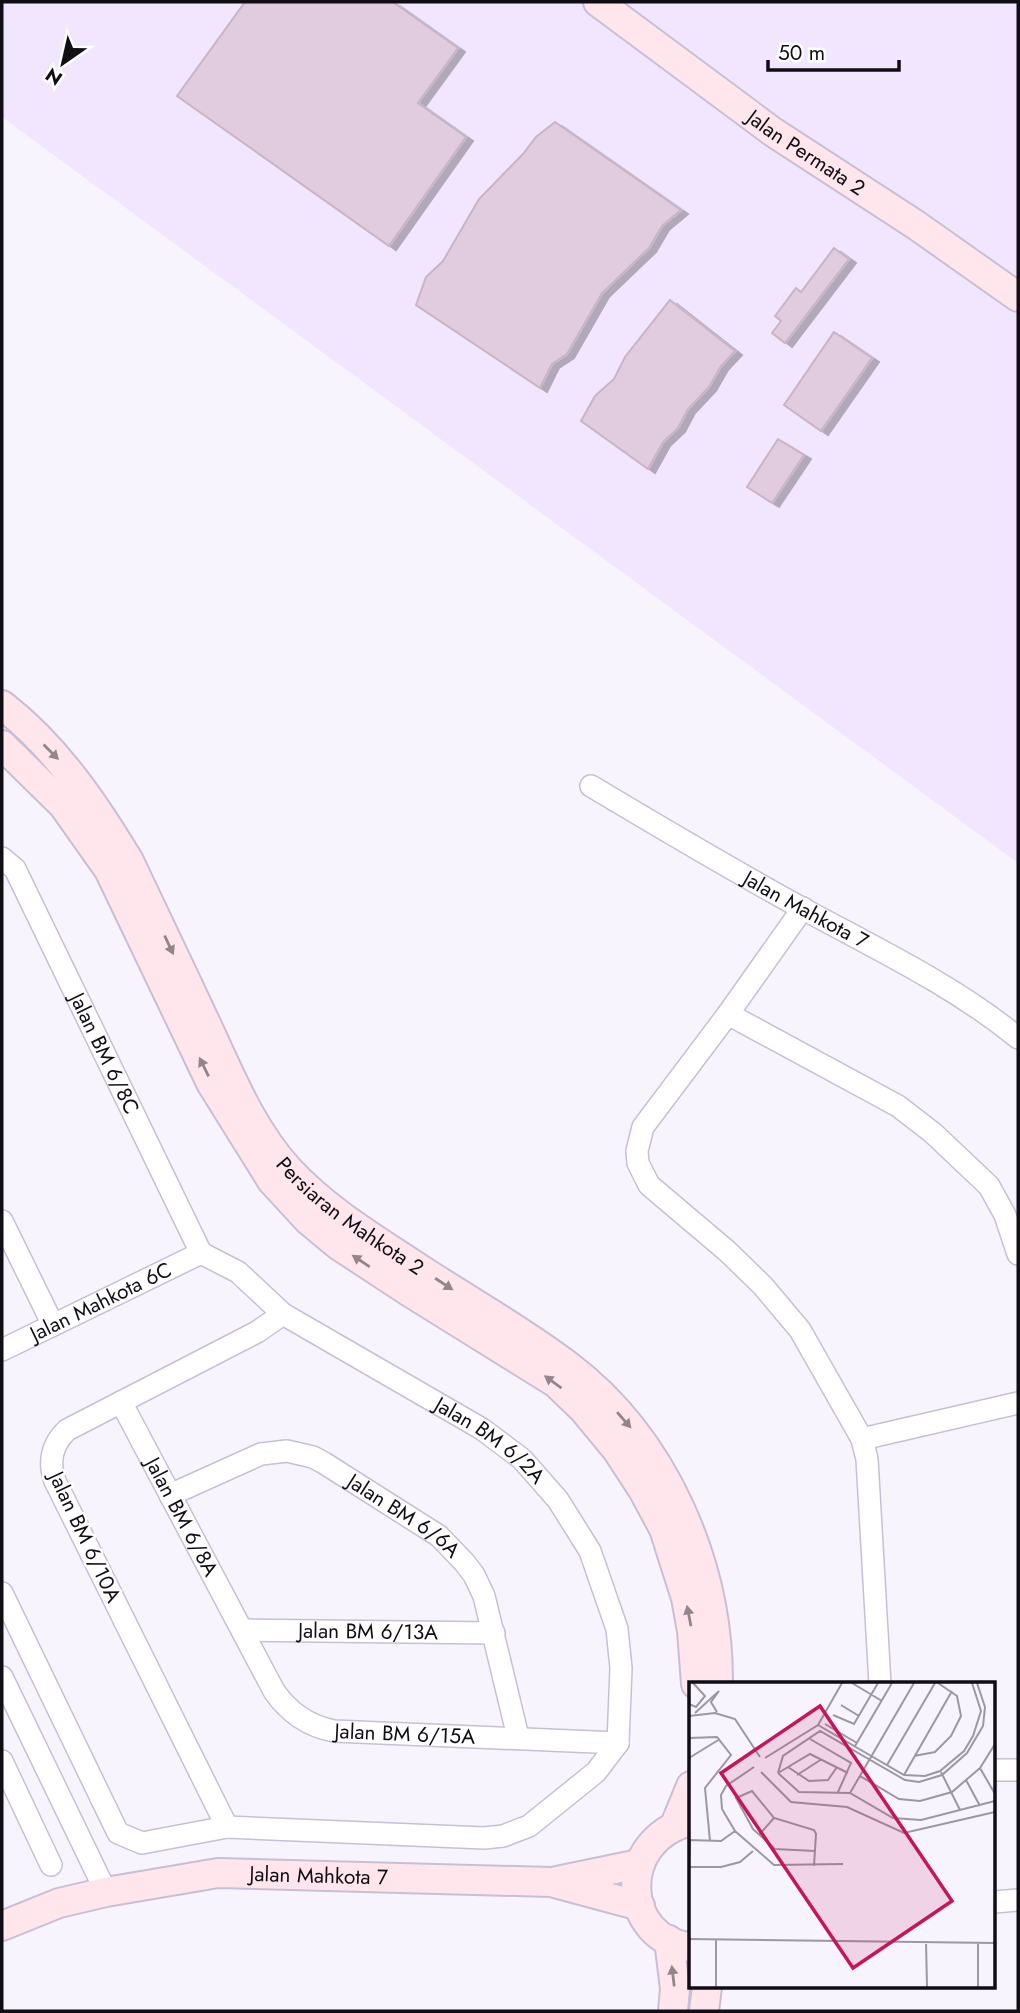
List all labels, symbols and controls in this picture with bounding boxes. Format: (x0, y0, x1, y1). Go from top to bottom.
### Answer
north arrow (28, 28, 98, 98)
scale bar (768, 28, 899, 72)
text: 50 m (778, 38, 825, 68)
text: N (40, 61, 68, 92)
street label: Jalan Permata 2 (738, 101, 871, 203)
one-way arrow (43, 744, 60, 761)
street label: Jalan Mahkota 7 (735, 862, 874, 956)
one-way arrow (164, 935, 175, 956)
street label: Jalan BM 6/8C (61, 985, 146, 1119)
one-way arrow (198, 1057, 210, 1077)
street label: Persiaran Mahkota 2 (269, 1150, 430, 1283)
one-way arrow (351, 1254, 371, 1267)
street label: Jalan Mahkota 6C (22, 1255, 177, 1350)
one-way arrow (434, 1277, 453, 1290)
one-way arrow (544, 1375, 562, 1389)
street label: Jalan BM 6/2A (426, 1388, 552, 1491)
one-way arrow (616, 1412, 631, 1429)
street label: Jalan BM 6/8A (137, 1450, 226, 1582)
street label: Jalan BM 6/10A (40, 1464, 128, 1607)
street label: Jalan BM 6/6A (339, 1465, 467, 1565)
one-way arrow (684, 1605, 695, 1627)
street label: Jalan BM 6/13A (295, 1616, 438, 1647)
inset map (689, 1682, 996, 1988)
street label: Jalan BM 6/15A (331, 1716, 476, 1752)
street label: Jalan Mahkota 7 (246, 1859, 388, 1893)
one-way arrow (667, 1965, 678, 1987)

